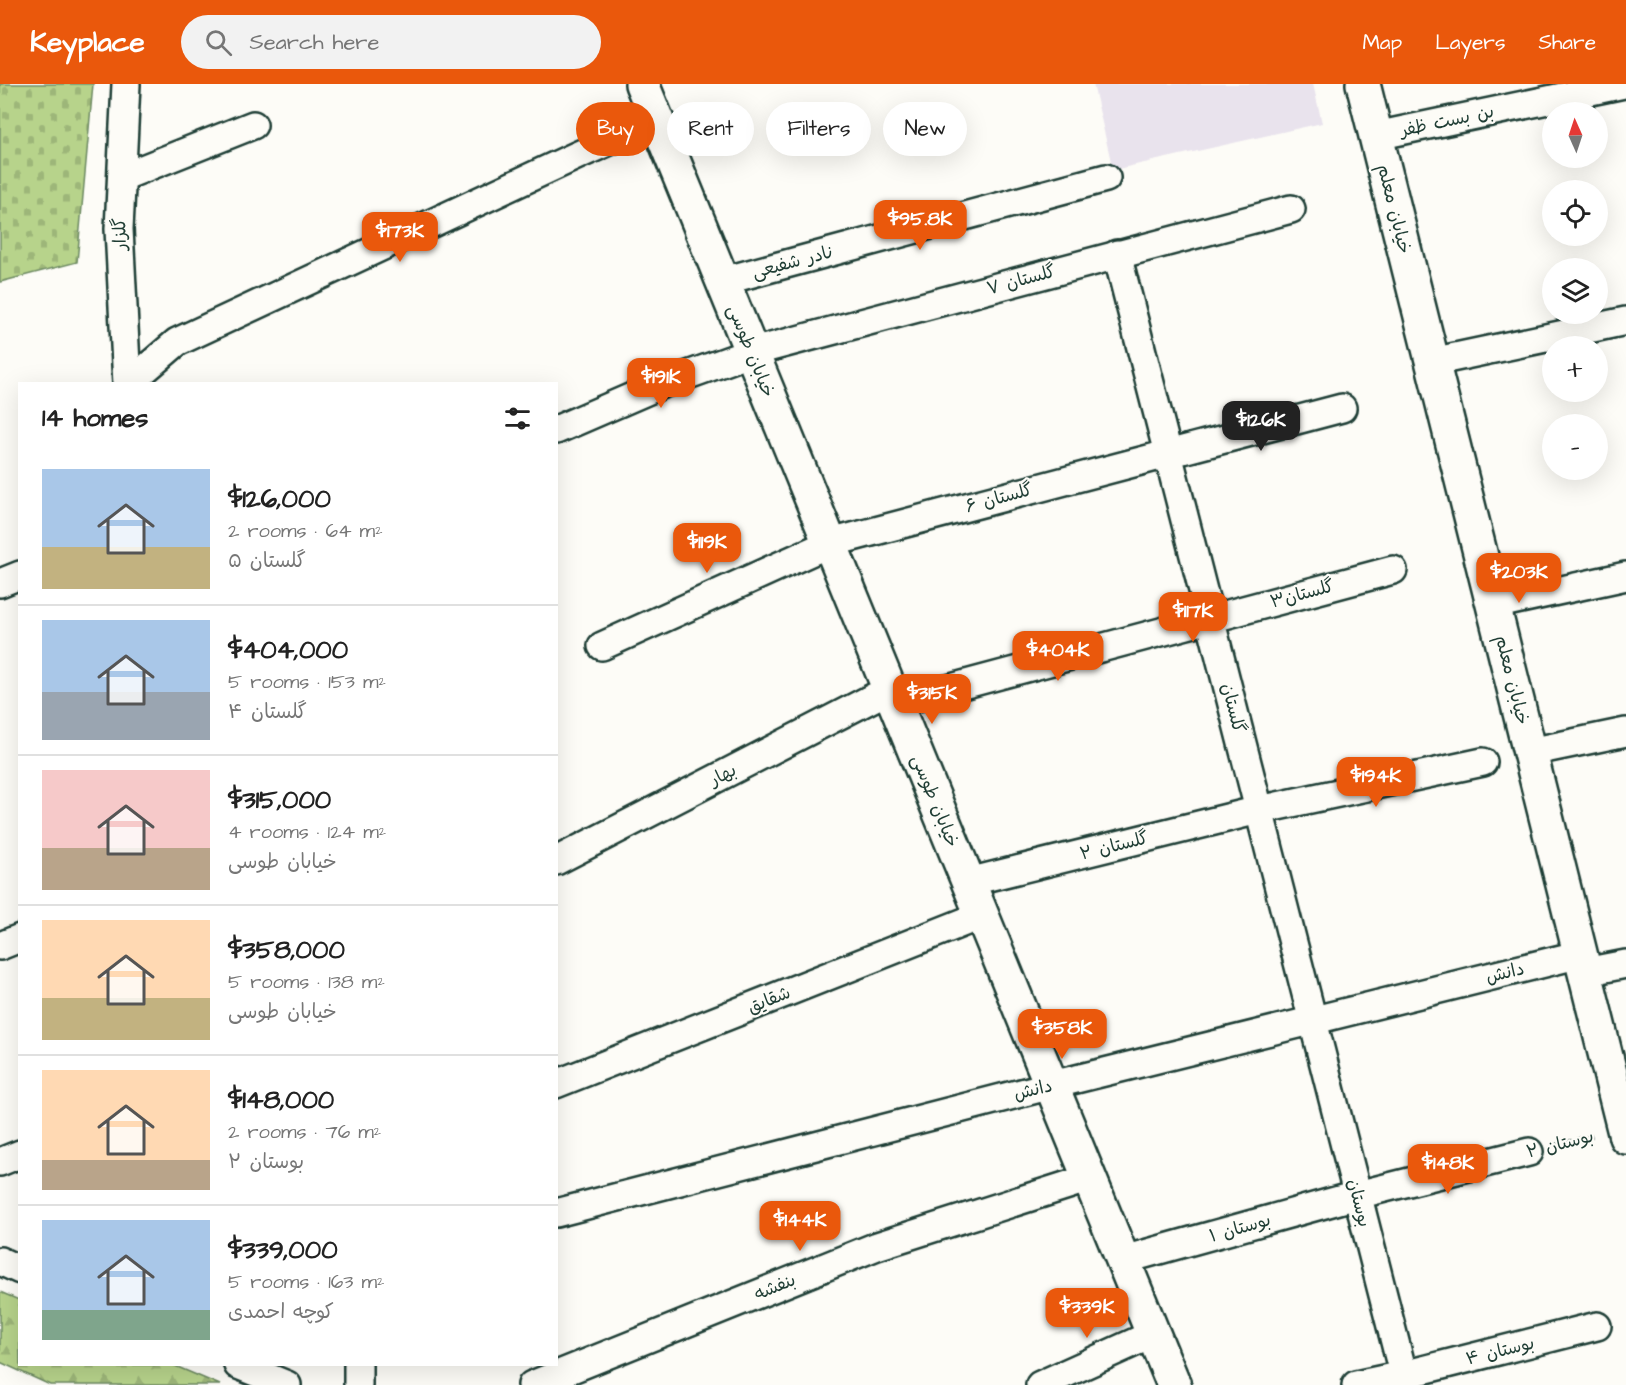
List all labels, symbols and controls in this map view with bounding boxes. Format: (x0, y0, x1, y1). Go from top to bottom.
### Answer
search box (181, 15, 601, 69)
text: Keyplace (30, 23, 145, 62)
icon: search (202, 26, 235, 59)
text: Search here (250, 27, 379, 58)
text: Map (1362, 28, 1402, 57)
text: Layers (1435, 28, 1505, 57)
text: Share (1538, 28, 1596, 57)
street label: بن بست ظفر (1396, 99, 1496, 144)
chip: Buy (576, 102, 655, 156)
chip: Rent (667, 102, 754, 156)
chip: Filters (766, 102, 871, 156)
chip: New (883, 102, 967, 156)
north arrow (1542, 102, 1608, 168)
map controls (1542, 102, 1608, 480)
street label: خیابان معلم (1370, 162, 1417, 257)
button: locate (1542, 180, 1608, 246)
pin: $95.8K (871, 200, 969, 251)
text: $95.8K (888, 205, 952, 233)
pin: $173K (358, 212, 442, 263)
street label: گلزار (107, 217, 133, 252)
text: $173K (376, 217, 424, 245)
street label: نادر شفیعی (749, 239, 837, 285)
button: layers (1542, 258, 1608, 324)
street label: گلستان ۷ (984, 259, 1058, 301)
street label: خیابان طوسی (721, 301, 781, 401)
button: + (1542, 336, 1608, 402)
pin: $191K (619, 358, 703, 409)
text: $191K (641, 363, 681, 391)
text: 14 homes (42, 400, 148, 436)
pin: $126K (1219, 401, 1303, 452)
icon: filters (501, 402, 534, 435)
text: $126K (1236, 406, 1286, 434)
button: − (1542, 414, 1608, 480)
street label: گلستان ۶ (963, 477, 1036, 519)
text: $126,000 (228, 481, 331, 517)
icon: home (90, 493, 162, 565)
text: 2 rooms · 64 m² (228, 517, 383, 545)
pin: $119K (665, 523, 749, 574)
text: $119K (687, 528, 727, 556)
text: گلستان ۵ (228, 547, 306, 575)
pin: $203K (1477, 553, 1561, 604)
text: $203K (1490, 558, 1548, 586)
street label: گلستان۳ (1267, 573, 1337, 614)
pin: $117K (1151, 592, 1235, 643)
text: $117K (1173, 597, 1213, 625)
pin: $404K (1016, 631, 1100, 682)
text: $404,000 (228, 632, 348, 668)
street label: خیابان معلم (1488, 633, 1535, 728)
text: $404K (1026, 636, 1090, 664)
icon: home (90, 644, 162, 716)
text: 5 rooms · 153 m² (228, 668, 386, 696)
pin: $315K (890, 674, 974, 725)
text: $315K (907, 679, 957, 707)
street label: گلستان (1215, 681, 1251, 736)
text: گلستان ۴ (228, 698, 307, 726)
street label: خیابان طوسی (905, 751, 965, 851)
pin: $194K (1334, 757, 1418, 808)
street label: بهار (703, 758, 741, 793)
text: $194K (1351, 762, 1401, 790)
text: $315,000 (228, 782, 331, 818)
icon: home (90, 794, 162, 866)
text: 4 rooms · 124 m² (228, 818, 386, 846)
street label: گلستان ۲ (1077, 825, 1151, 867)
text: خیابان طوسی (228, 848, 337, 876)
text: $358,000 (228, 932, 345, 968)
icon: home (90, 944, 162, 1016)
street label: دانش (1483, 956, 1527, 990)
text: 5 rooms · 138 m² (228, 968, 385, 996)
street label: شقایق (744, 980, 794, 1020)
text: خیابان طوسی (228, 998, 337, 1026)
pin: $358K (1020, 1009, 1104, 1060)
text: $358K (1032, 1014, 1092, 1042)
street label: دانش (1011, 1073, 1055, 1107)
text: $148,000 (228, 1082, 334, 1118)
icon: home (90, 1094, 162, 1166)
text: 2 rooms · 76 m² (228, 1118, 381, 1146)
street label: بوستان ۲ (1524, 1124, 1596, 1164)
pin: $148K (1406, 1144, 1490, 1195)
text: بوستان ۲ (228, 1148, 304, 1176)
text: $148K (1422, 1149, 1474, 1177)
street label: بوستان (1341, 1176, 1377, 1230)
pin: $144K (758, 1201, 842, 1252)
text: $144K (773, 1206, 827, 1234)
street label: بوستان ۱ (1206, 1207, 1274, 1249)
text: $339,000 (228, 1232, 338, 1268)
icon: home (90, 1244, 162, 1316)
street label: بنفشه (750, 1267, 800, 1307)
text: 5 rooms · 163 m² (228, 1268, 384, 1296)
pin: $339K (1045, 1288, 1129, 1339)
text: $339K (1060, 1293, 1114, 1321)
text: کوچه احمدی (228, 1298, 334, 1326)
street label: بوستان ۴ (1463, 1330, 1537, 1372)

